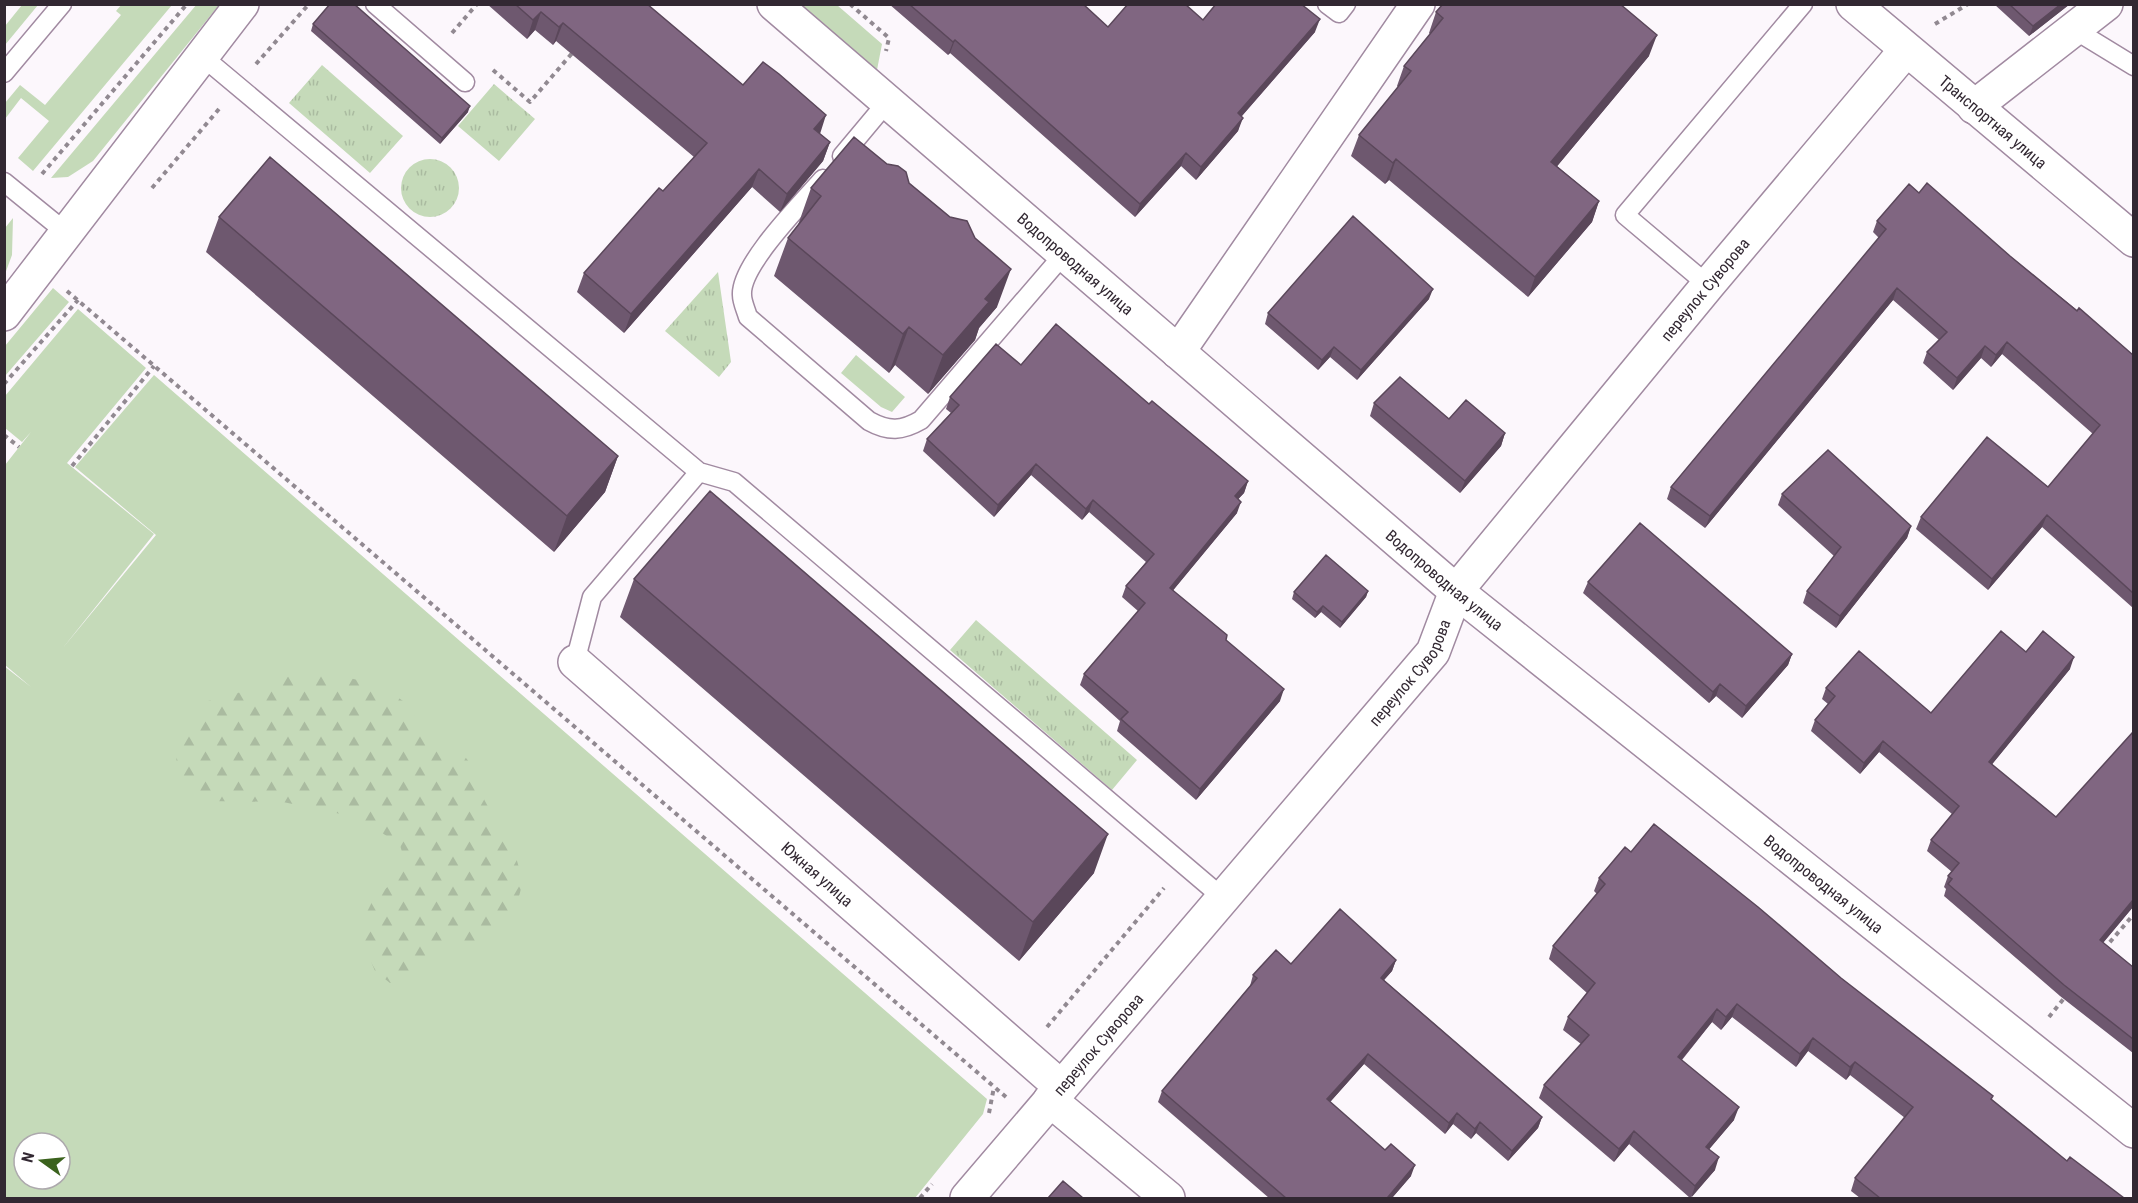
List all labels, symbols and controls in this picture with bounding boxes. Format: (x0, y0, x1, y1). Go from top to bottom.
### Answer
street label: Транспортная улица (1935, 71, 2051, 173)
street label: Водопроводная улица (1013, 209, 1137, 319)
street label: переулок Суворова (1657, 234, 1754, 345)
street label: Водопроводная улица (1382, 526, 1507, 635)
street label: переулок Суворова (1365, 617, 1454, 730)
street label: Водопроводная улица (1760, 831, 1887, 938)
street label: Южная улица (777, 838, 857, 911)
street label: переулок Суворова (1050, 990, 1147, 1100)
north arrow (12, 1131, 72, 1191)
text: N (18, 1150, 38, 1164)

